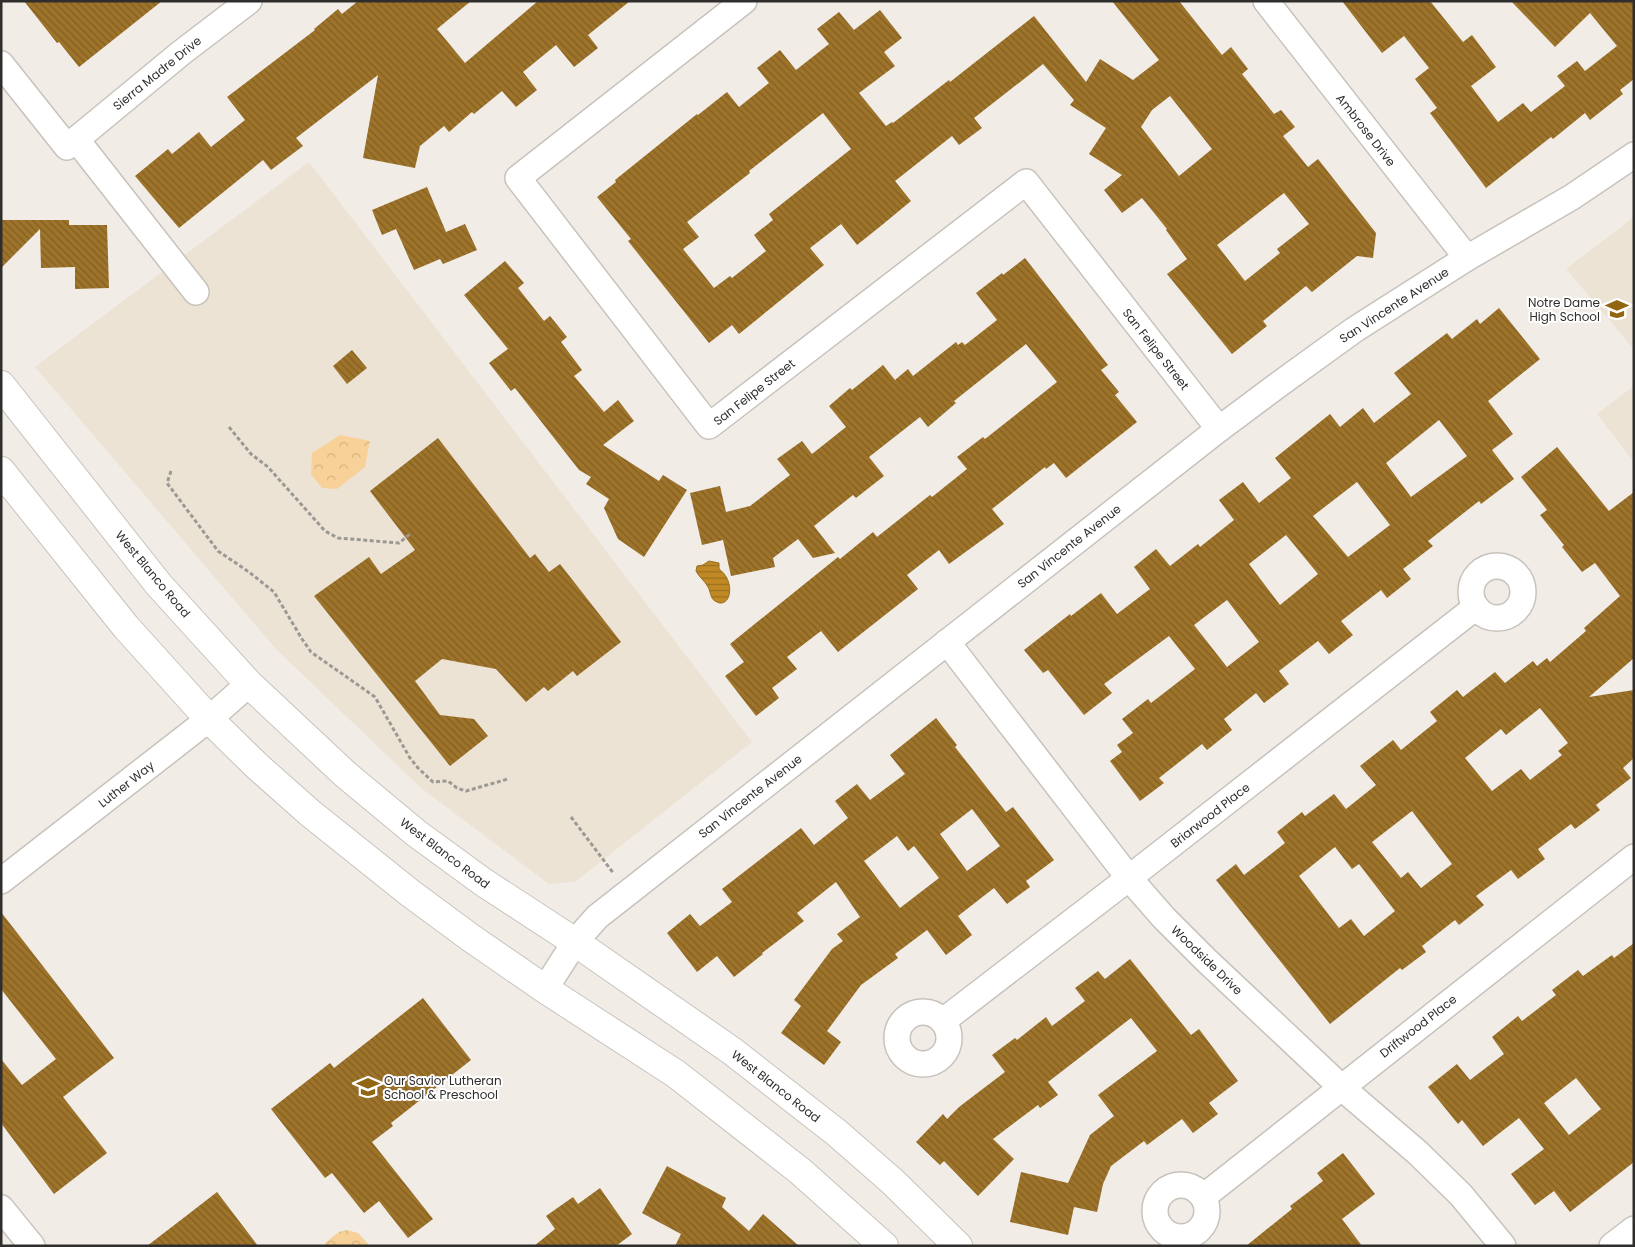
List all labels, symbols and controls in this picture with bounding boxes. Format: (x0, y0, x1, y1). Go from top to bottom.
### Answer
street label: Sierra Madre Drive (109, 32, 205, 114)
street label: Ambrose Drive (1332, 90, 1400, 170)
street label: San Vincente Avenue (1336, 263, 1452, 347)
place label: Notre Dame High School (1528, 294, 1600, 325)
school or university icon: Notre Dame High School (1604, 296, 1630, 322)
street label: San Felipe Street (1119, 305, 1193, 393)
street label: San Felipe Street (710, 355, 798, 429)
street label: San Vincente Avenue (1014, 500, 1124, 592)
street label: West Blanco Road (112, 527, 194, 621)
street label: San Vincente Avenue (695, 750, 805, 842)
street label: Luther Way (95, 757, 158, 811)
street label: Briarwood Place (1167, 779, 1253, 851)
street label: West Blanco Road (397, 814, 493, 892)
street label: Woodside Drive (1168, 921, 1246, 999)
street label: Driftwood Place (1376, 991, 1460, 1061)
street label: West Blanco Road (728, 1046, 824, 1126)
place label: Our Savior Lutheran School & Preschool (384, 1072, 502, 1103)
school or university icon: Our Savior Lutheran School & Preschool (355, 1074, 381, 1100)

